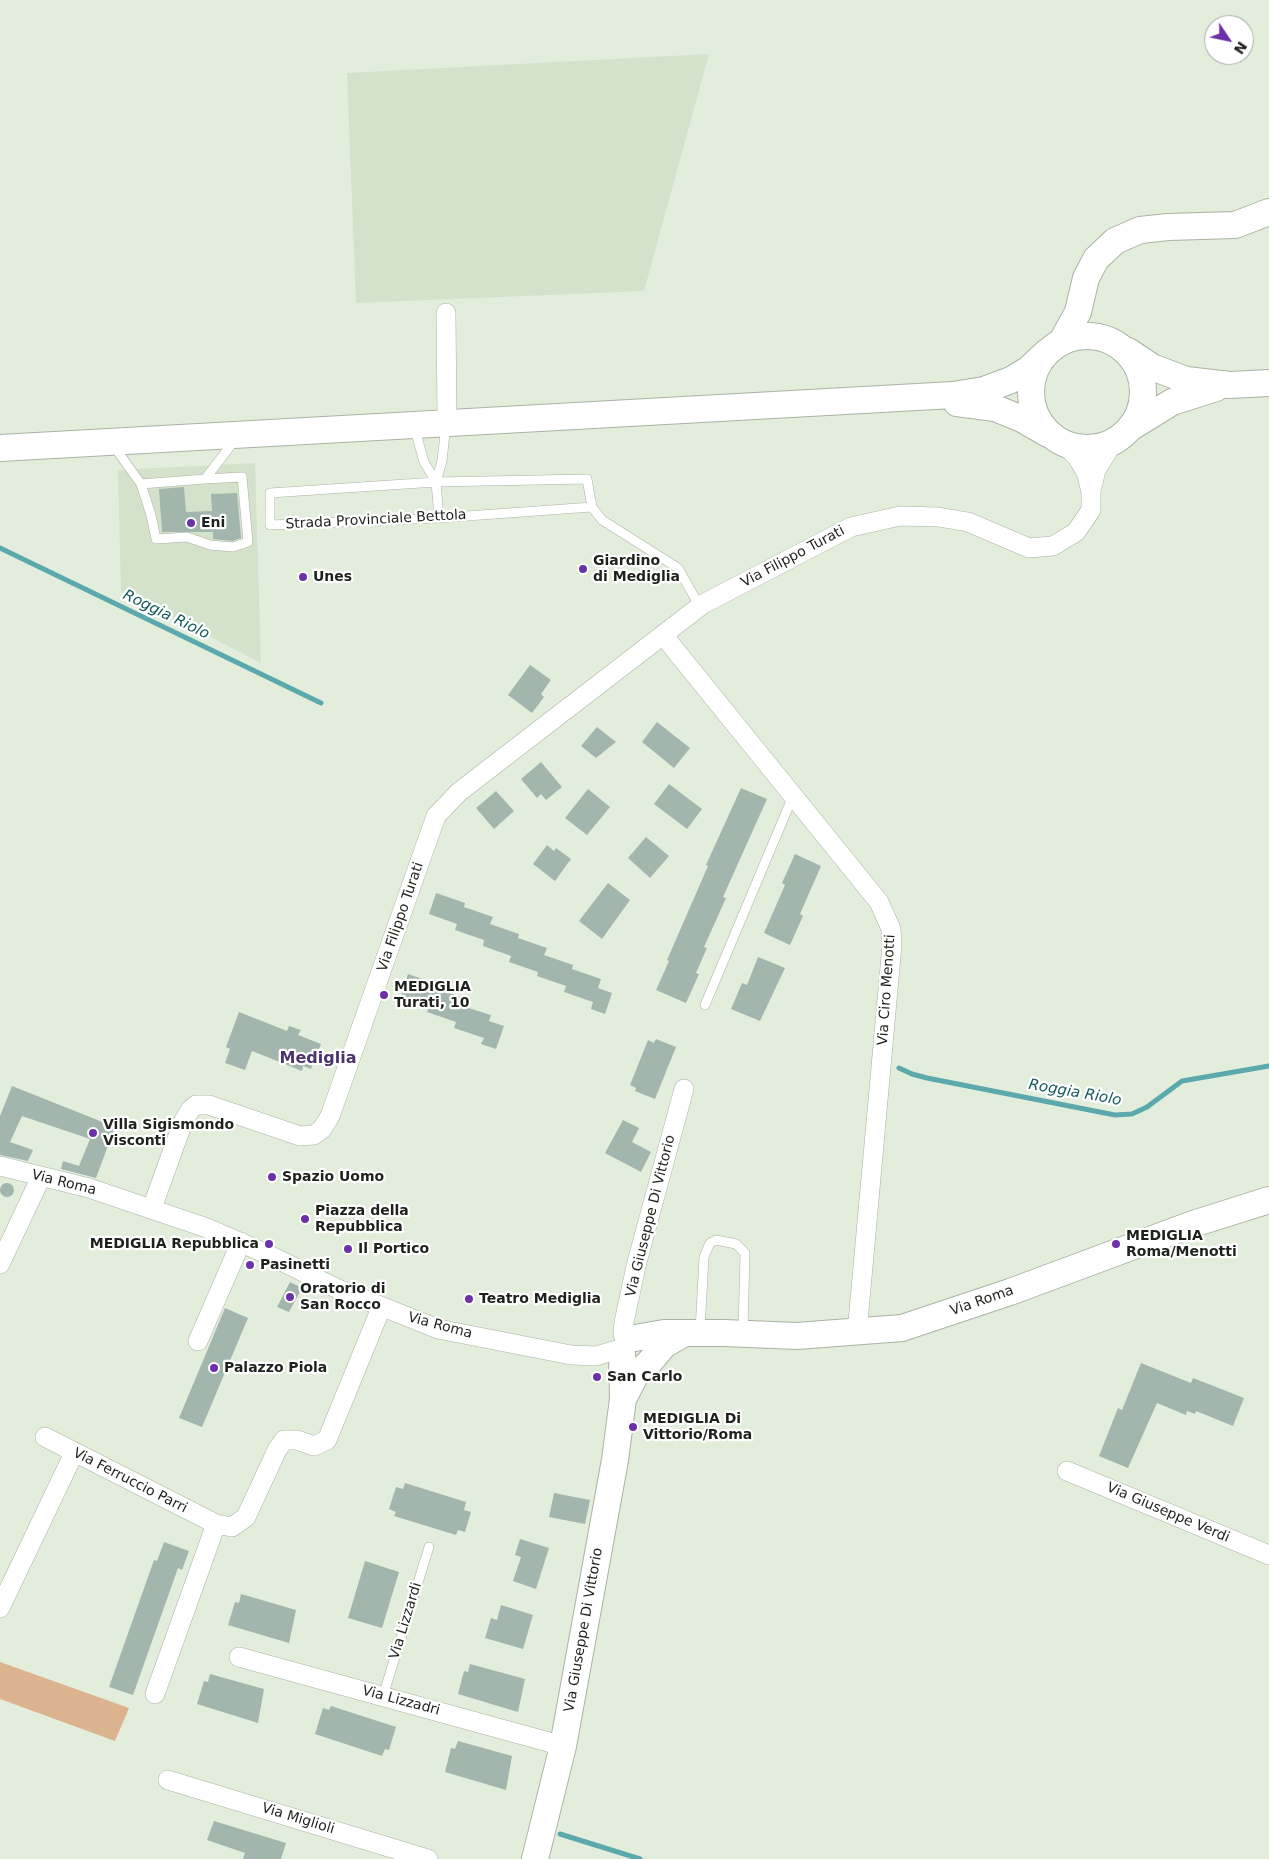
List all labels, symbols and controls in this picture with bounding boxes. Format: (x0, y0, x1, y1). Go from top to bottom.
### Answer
north arrow (1204, 15, 1254, 65)
text: N (1231, 38, 1251, 57)
street label: Strada Provinciale Bettola (285, 507, 467, 533)
place label: Eni (201, 515, 225, 531)
marker: Eni (185, 517, 197, 529)
street label: Via Filippo Turati (738, 523, 848, 591)
place label: Giardino di Mediglia (593, 553, 680, 586)
marker: Giardino di Mediglia (577, 563, 589, 575)
place label: Unes (313, 569, 352, 585)
marker: Unes (297, 571, 309, 583)
water label: Roggia Riolo (120, 586, 212, 644)
street label: Via Filippo Turati (374, 860, 428, 974)
street label: Via Ciro Menotti (875, 934, 899, 1046)
place label: MEDIGLIA Turati, 10 (394, 979, 471, 1012)
marker: MEDIGLIA Turati, 10 (378, 989, 390, 1001)
district label: Mediglia (280, 1049, 356, 1069)
water label: Roggia Riolo (1027, 1076, 1123, 1110)
place label: Villa Sigismondo Visconti (103, 1117, 234, 1150)
marker: Villa Sigismondo Visconti (87, 1127, 99, 1139)
street label: Via Giuseppe Di Vittorio (623, 1133, 679, 1299)
street label: Via Roma (30, 1167, 98, 1199)
place label: Spazio Uomo (282, 1169, 384, 1185)
marker: Spazio Uomo (266, 1171, 278, 1183)
place label: Piazza della Repubblica (315, 1203, 409, 1236)
marker: Piazza della Repubblica (299, 1213, 311, 1225)
place label: MEDIGLIA Roma/Menotti (1126, 1228, 1237, 1260)
place label: MEDIGLIA Repubblica (90, 1236, 259, 1252)
marker: MEDIGLIA Repubblica (263, 1238, 275, 1250)
marker: MEDIGLIA Roma/Menotti (1110, 1238, 1122, 1250)
place label: Il Portico (358, 1241, 429, 1257)
marker: Il Portico (342, 1243, 354, 1255)
place label: Pasinetti (260, 1257, 330, 1273)
marker: Pasinetti (244, 1259, 256, 1271)
place label: Oratorio di San Rocco (300, 1281, 386, 1314)
street label: Via Roma (948, 1282, 1016, 1320)
marker: Oratorio di San Rocco (284, 1291, 296, 1303)
place label: Teatro Mediglia (479, 1291, 601, 1307)
marker: Teatro Mediglia (463, 1293, 475, 1305)
street label: Via Roma (406, 1309, 474, 1343)
place label: Palazzo Piola (224, 1360, 327, 1376)
marker: Palazzo Piola (208, 1362, 220, 1374)
place label: San Carlo (607, 1369, 682, 1385)
marker: San Carlo (591, 1371, 603, 1383)
place label: MEDIGLIA Di Vittorio/Roma (643, 1411, 752, 1444)
marker: MEDIGLIA Di Vittorio/Roma (627, 1421, 639, 1433)
street label: Via Ferruccio Parri (70, 1445, 190, 1517)
street label: Via Giuseppe Verdi (1104, 1479, 1232, 1547)
street label: Via Giuseppe Di Vittorio (561, 1547, 607, 1713)
street label: Via Lizzardi (386, 1581, 426, 1661)
street label: Via Lizzadri (360, 1683, 442, 1719)
street label: Via Miglioli (260, 1800, 336, 1838)

